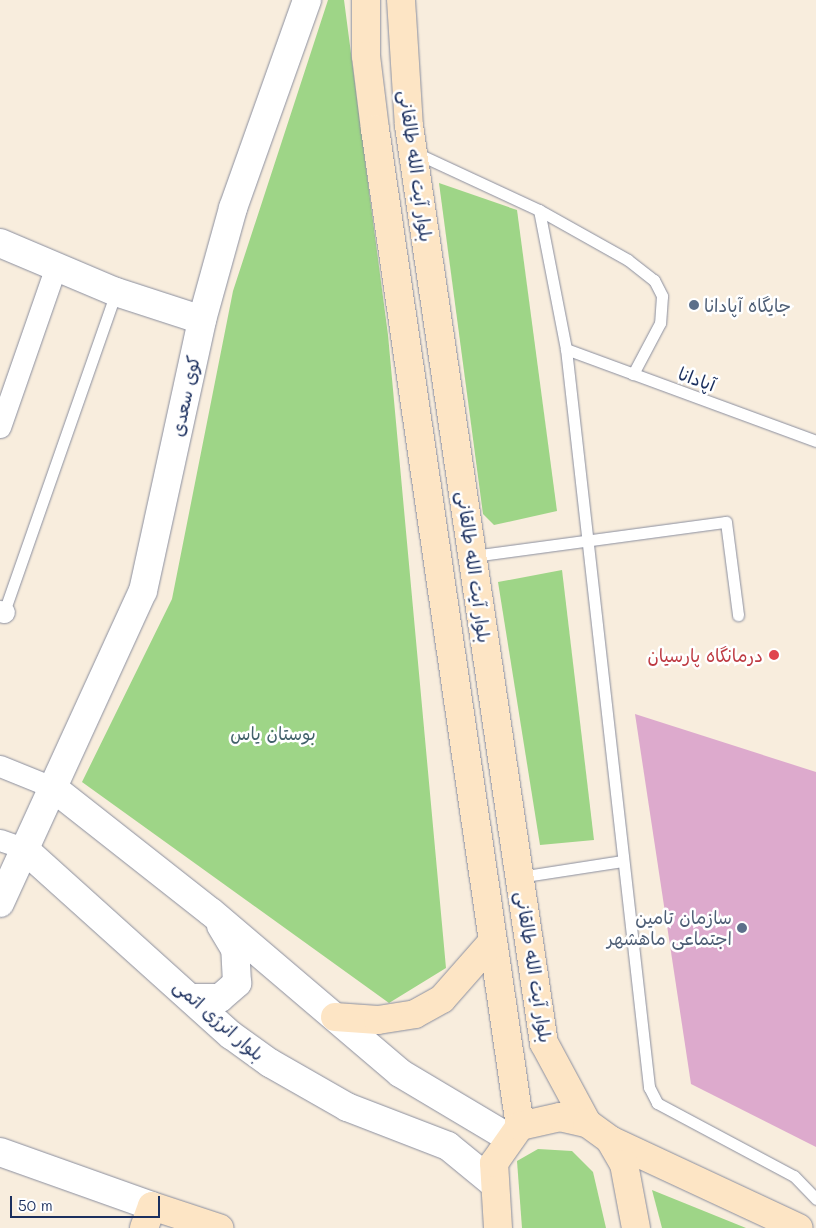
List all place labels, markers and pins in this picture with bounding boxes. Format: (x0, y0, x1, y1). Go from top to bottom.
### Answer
place label: جایگاه آپادانا (704, 294, 791, 316)
marker: جایگاه آپادانا (688, 299, 700, 311)
place label: درمانگاه پارسیان (647, 644, 763, 666)
marker: درمانگاه پارسیان (767, 648, 781, 662)
place label: سازمان تامین اجتماعی ماهشهر (607, 907, 732, 950)
marker: سازمان تامین اجتماعی ماهشهر (736, 922, 748, 934)

